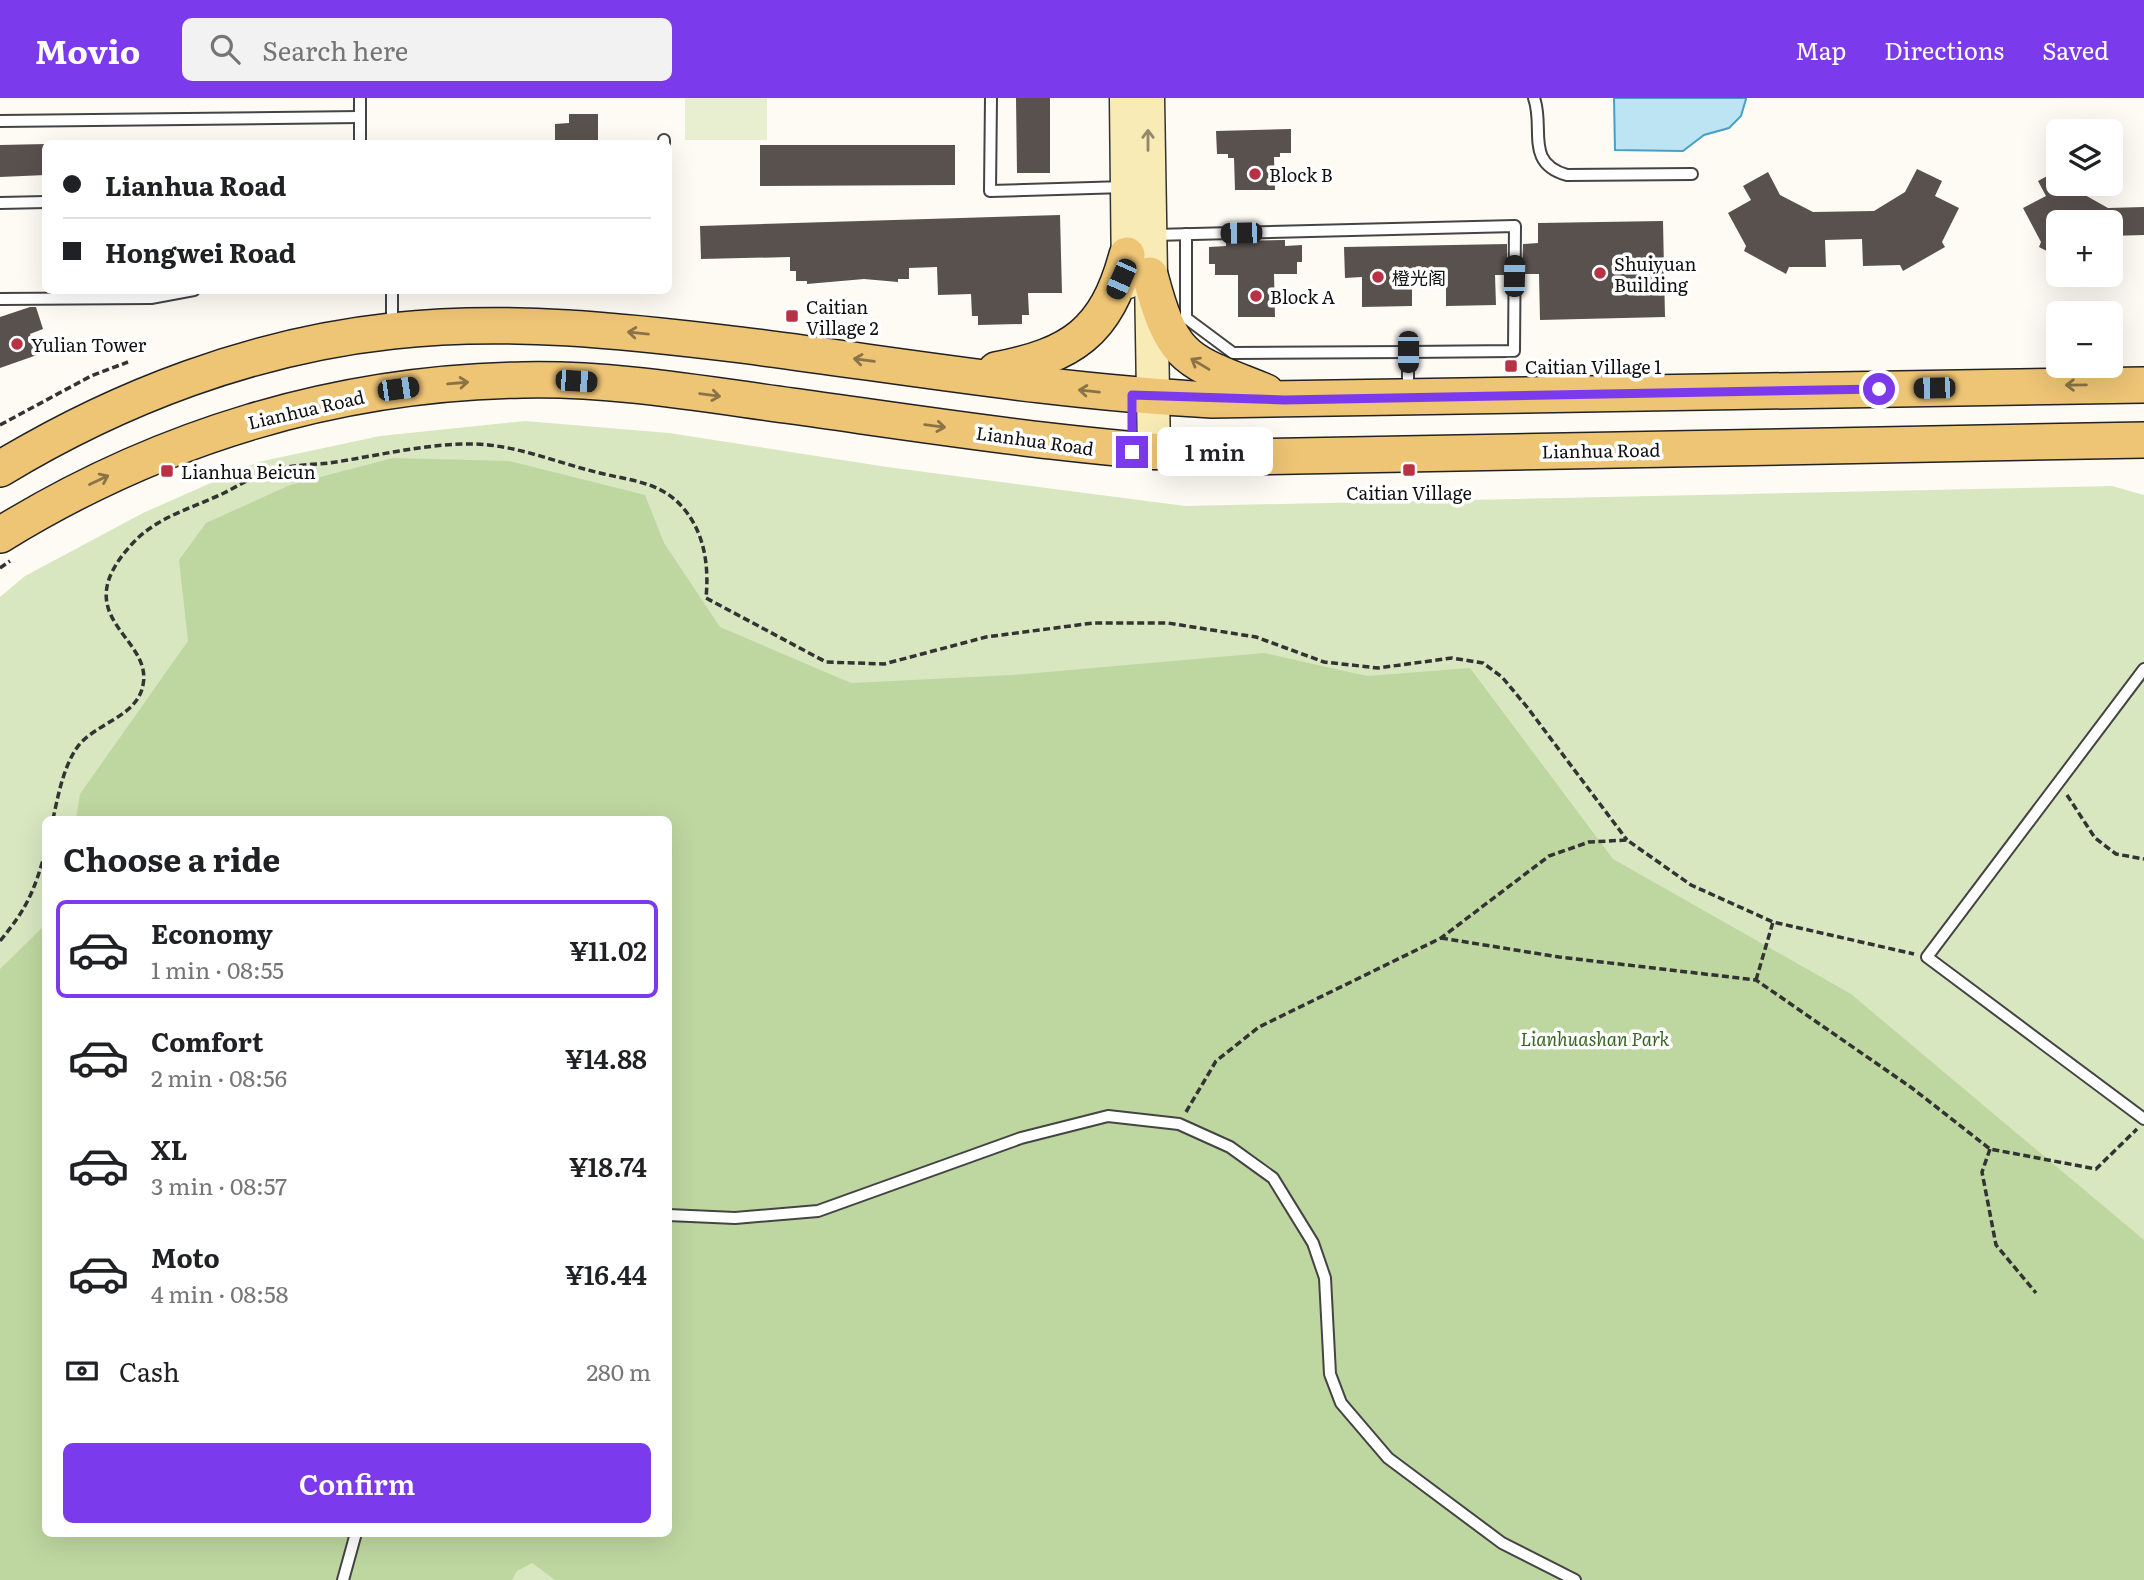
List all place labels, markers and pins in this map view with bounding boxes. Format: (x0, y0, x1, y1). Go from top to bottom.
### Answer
place label: Block B (1269, 161, 1333, 188)
marker: Block B (1247, 166, 1263, 182)
place label: Shuiyuan Building (1614, 250, 1696, 298)
place label: 橙光阁 (1392, 264, 1446, 291)
marker: Shuiyuan Building (1592, 265, 1608, 281)
marker: 橙光阁 (1370, 269, 1386, 285)
place label: Block A (1270, 283, 1335, 310)
marker: Block A (1248, 288, 1264, 304)
place label: Caitian Village 2 (806, 293, 879, 341)
marker: Caitian Village 2 (784, 308, 800, 324)
place label: Yulian Tower (31, 331, 147, 358)
marker: Yulian Tower (9, 336, 25, 352)
place label: Caitian Village 1 (1525, 353, 1662, 380)
marker: Caitian Village 1 (1503, 358, 1519, 374)
place label: Lianhua Beicun (181, 458, 316, 485)
marker: Caitian Village (1401, 462, 1417, 478)
marker: Lianhua Beicun (159, 463, 175, 479)
place label: Caitian Village (1346, 479, 1472, 506)

